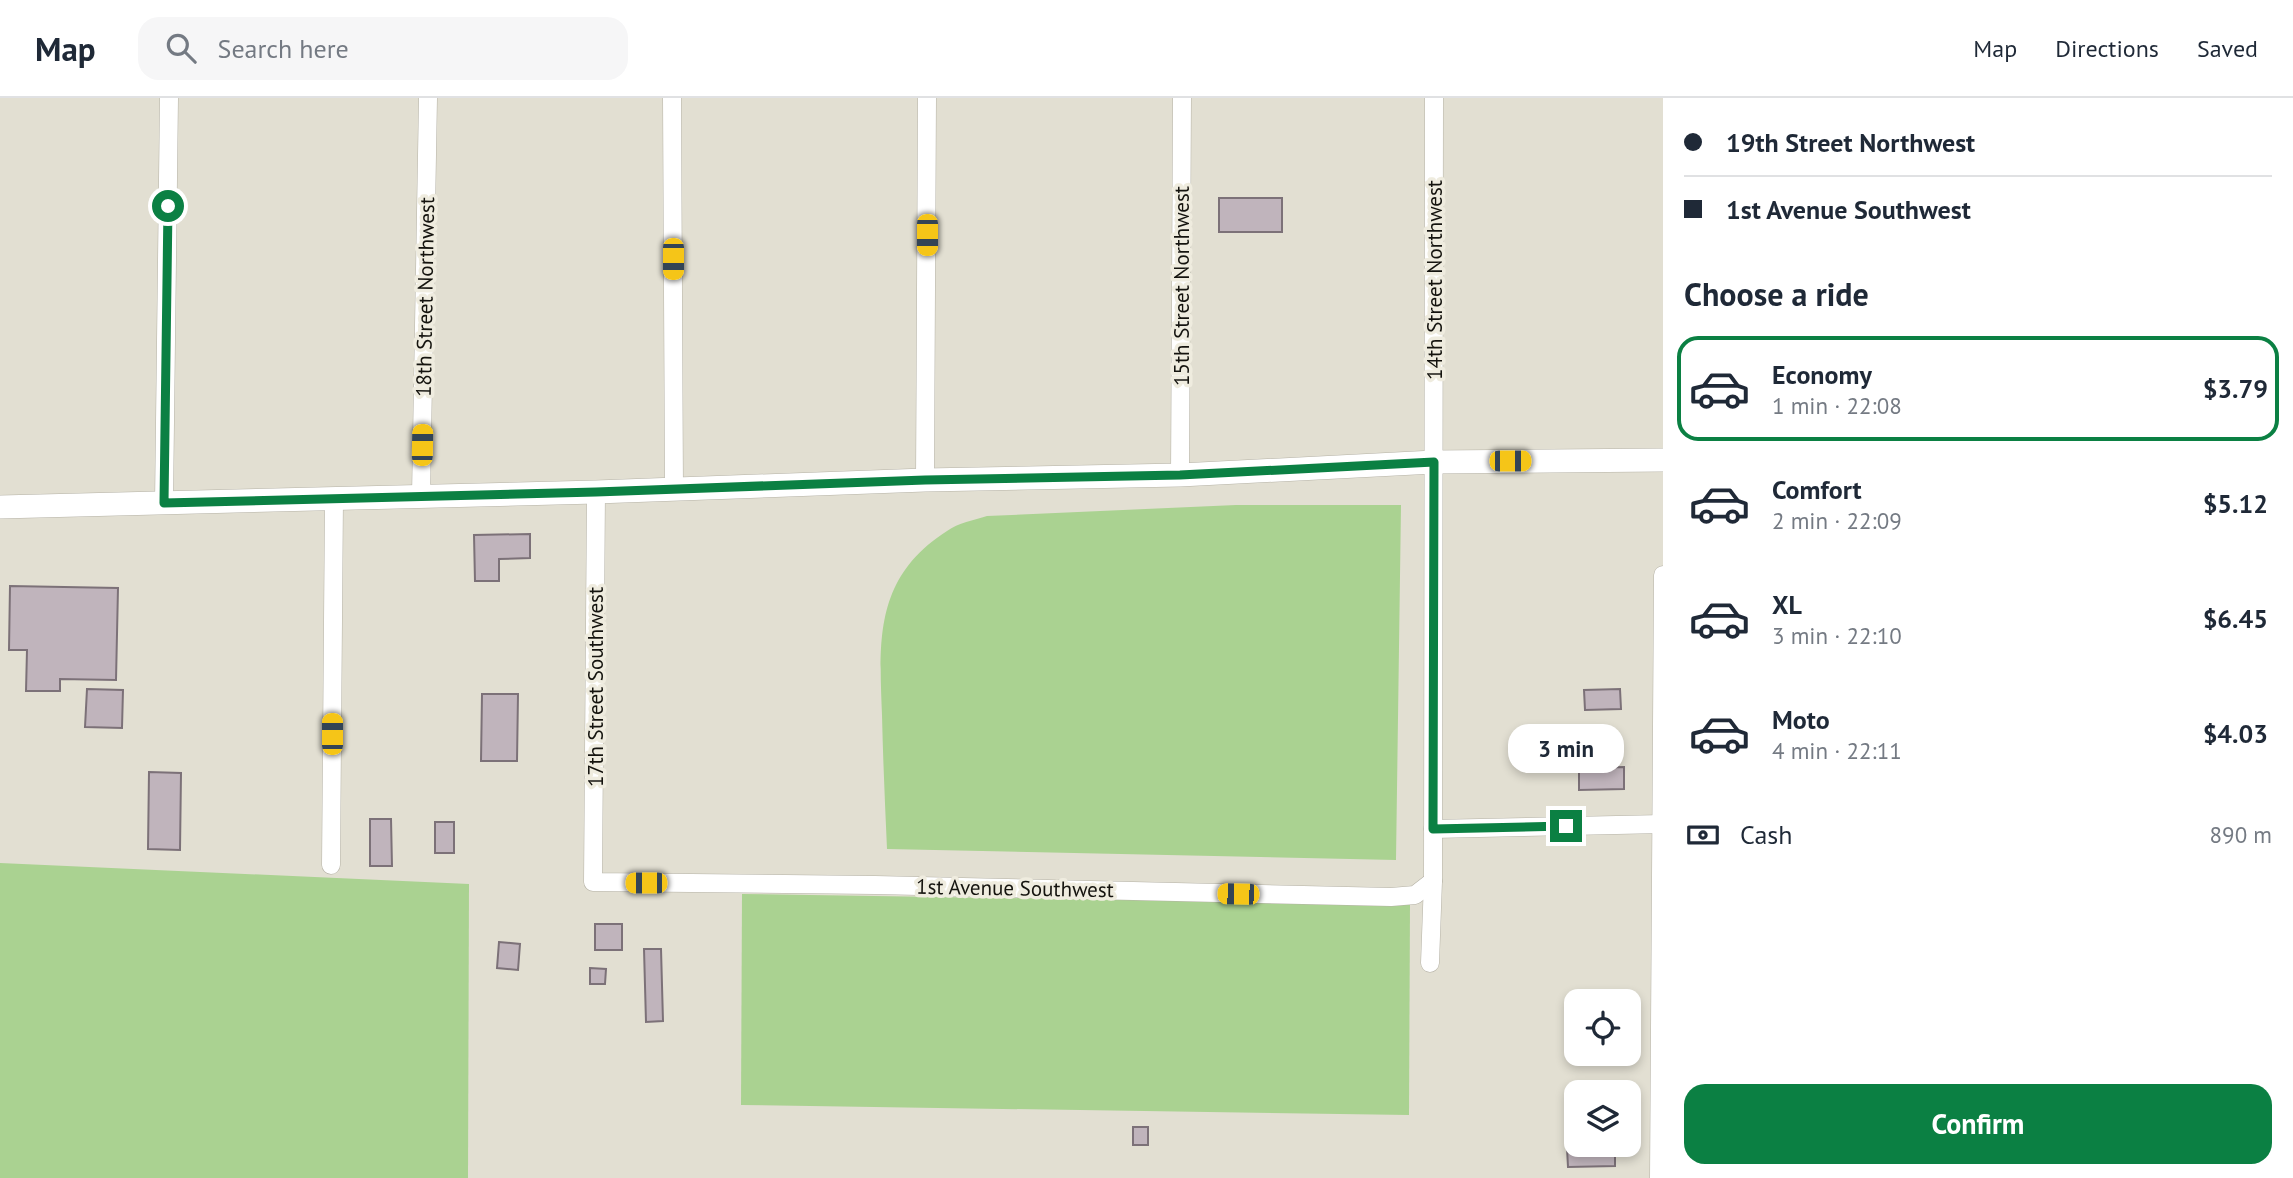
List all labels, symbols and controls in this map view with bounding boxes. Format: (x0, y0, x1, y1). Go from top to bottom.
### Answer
search box (138, 17, 628, 80)
text: Map (35, 27, 96, 70)
icon: search (162, 29, 200, 67)
text: Search here (218, 32, 349, 65)
text: Map (1973, 33, 2017, 64)
text: Directions (2055, 33, 2159, 64)
text: Saved (2197, 33, 2258, 64)
text: 19th Street Northwest (1726, 126, 1975, 159)
street label: 14th Street Northwest (1421, 180, 1448, 380)
street label: 15th Street Northwest (1168, 186, 1195, 386)
route start (152, 190, 184, 222)
text: 1st Avenue Southwest (1726, 193, 1971, 226)
street label: 18th Street Northwest (410, 197, 440, 397)
car (917, 214, 938, 256)
car (663, 238, 684, 280)
text: Choose a ride (1684, 273, 1869, 315)
icon: car (1688, 357, 1751, 420)
text: Economy (1772, 358, 1872, 391)
text: $3.79 (2203, 372, 2268, 405)
text: 1 min · 22:08 (1772, 391, 1902, 420)
car (412, 424, 433, 466)
car (1490, 451, 1532, 472)
icon: car (1688, 472, 1751, 535)
text: Comfort (1772, 473, 1862, 506)
text: $5.12 (2203, 487, 2268, 520)
text: 2 min · 22:09 (1772, 506, 1902, 535)
street label: 17th Street Southwest (582, 587, 609, 787)
icon: car (1688, 587, 1751, 650)
text: XL (1772, 588, 1802, 621)
text: $6.45 (2203, 602, 2268, 635)
text: 3 min · 22:10 (1772, 621, 1902, 650)
icon: car (1688, 702, 1751, 765)
text: Moto (1772, 703, 1830, 736)
car (322, 713, 343, 755)
text: $4.03 (2203, 717, 2268, 750)
callout: 3 min (1508, 724, 1624, 774)
text: 3 min (1538, 734, 1594, 763)
text: 4 min · 22:11 (1772, 736, 1902, 765)
route end (1550, 810, 1582, 842)
icon: cash (1684, 816, 1722, 854)
text: Cash (1740, 818, 1792, 851)
text: 890 m (2210, 820, 2272, 849)
car (626, 873, 668, 894)
street label: 1st Avenue Southwest (916, 873, 1114, 903)
car (1217, 883, 1260, 905)
map controls (1564, 989, 1641, 1157)
button: locate (1564, 989, 1641, 1066)
button: layers (1564, 1080, 1641, 1157)
button: Confirm (1684, 1084, 2272, 1164)

